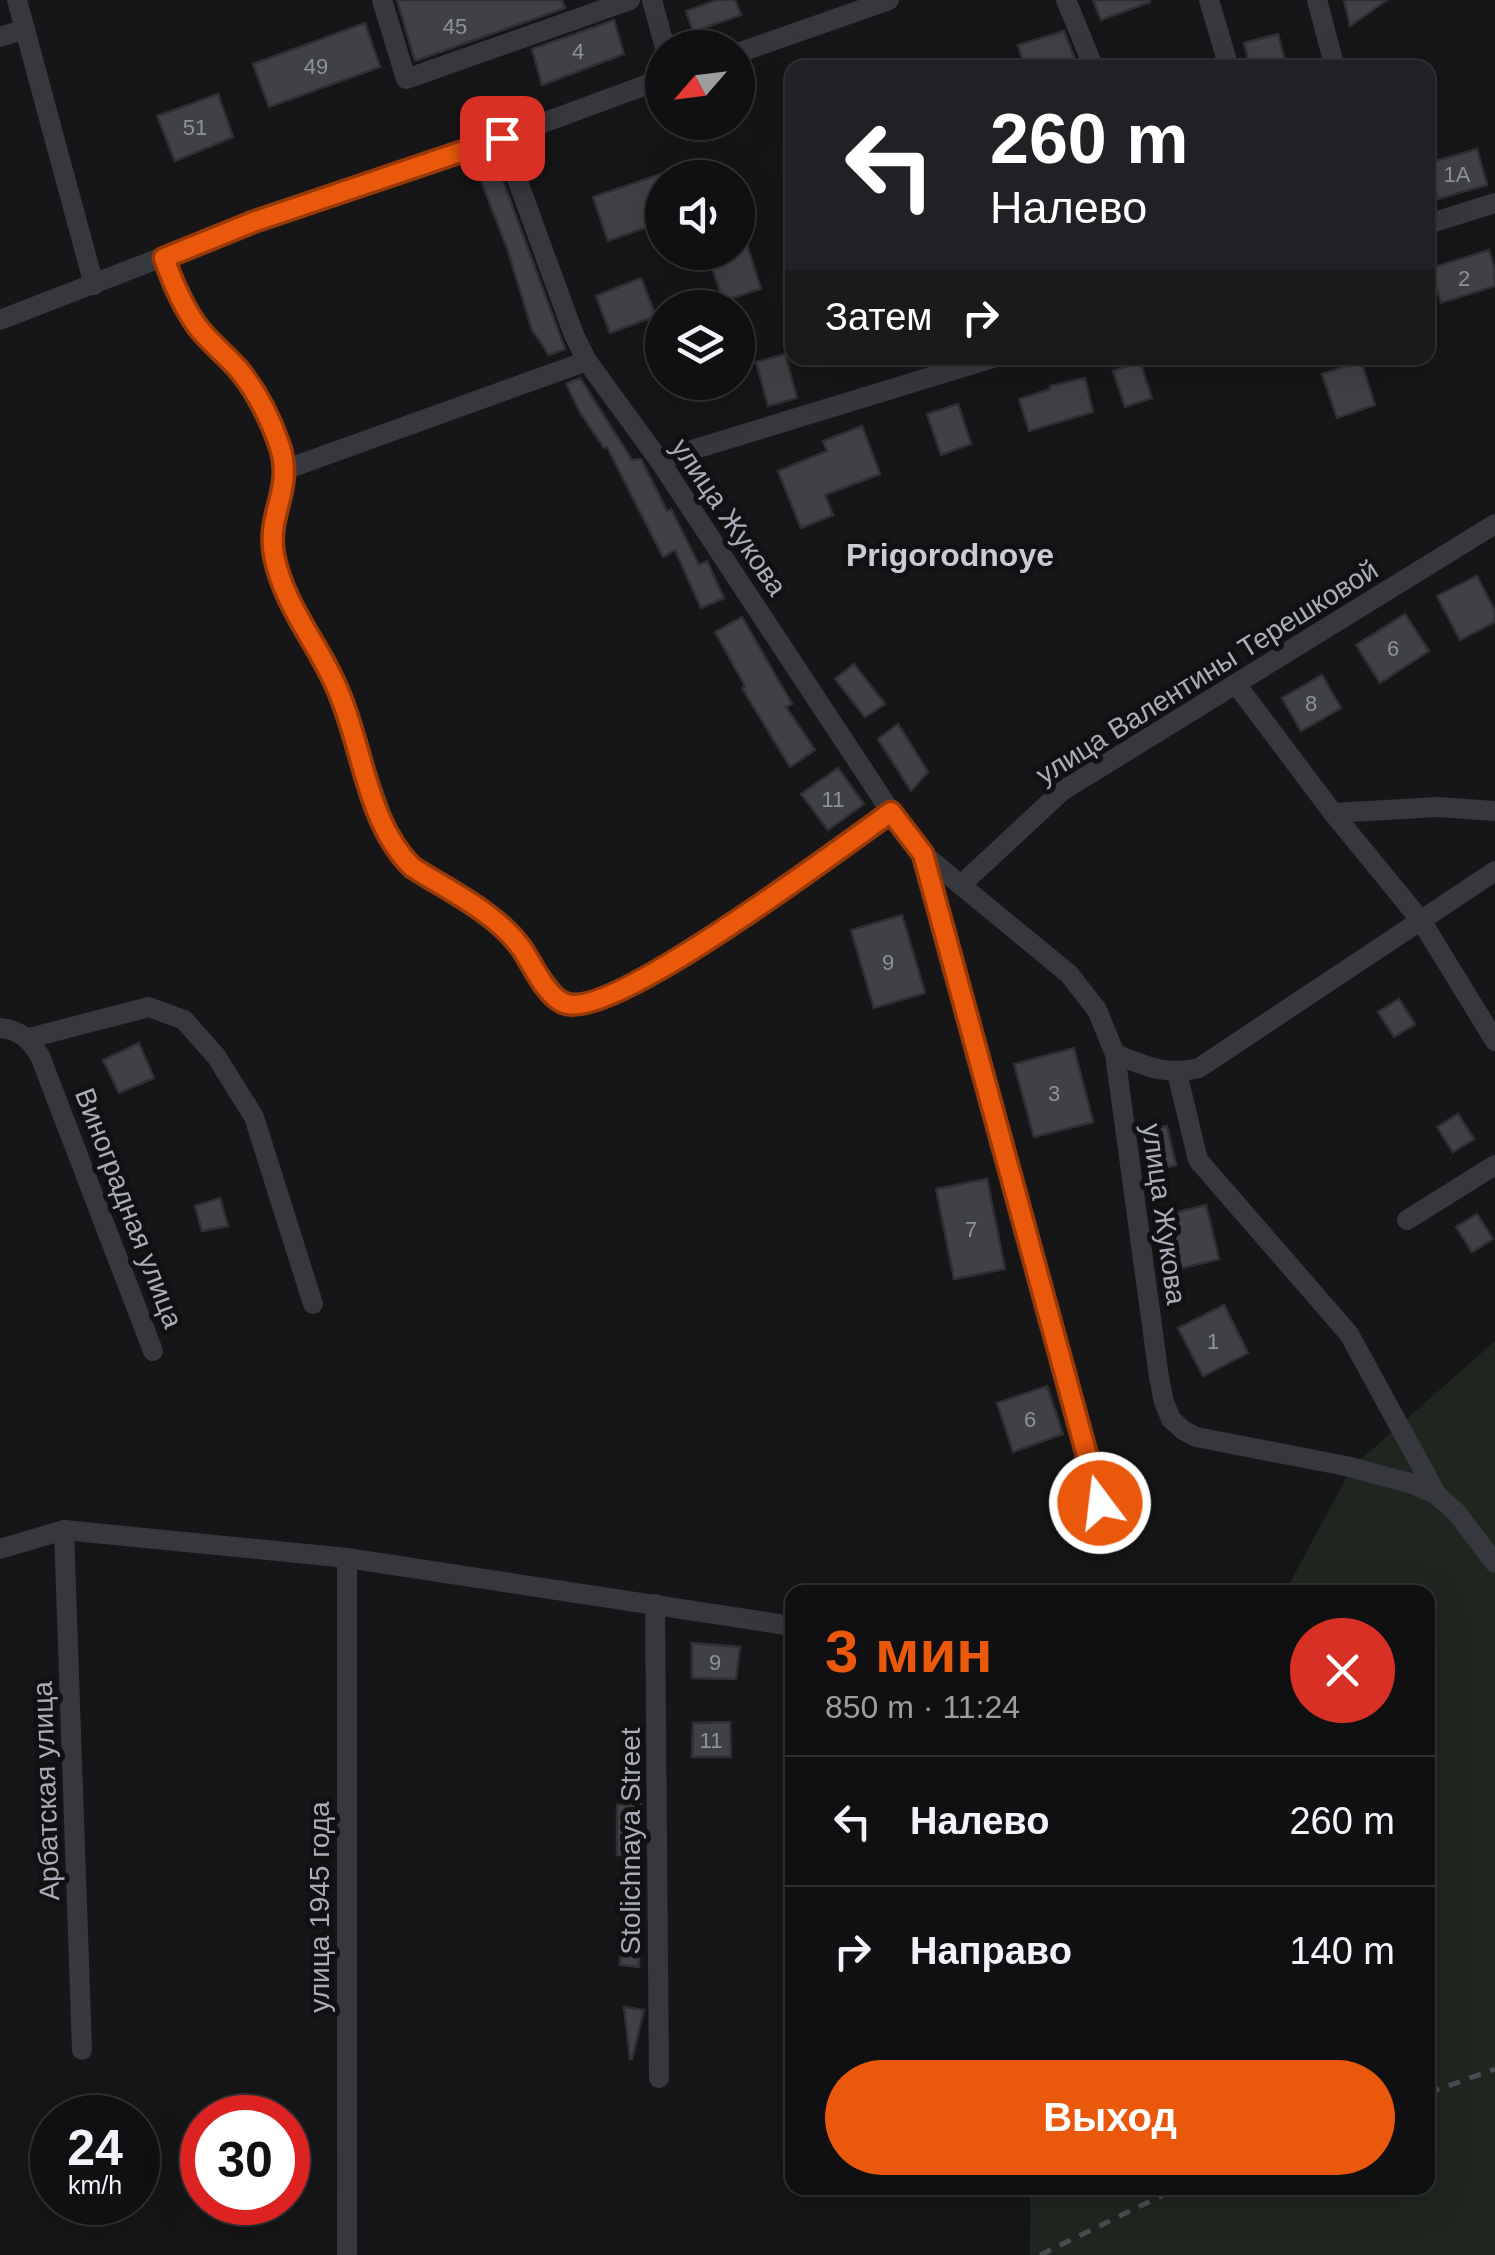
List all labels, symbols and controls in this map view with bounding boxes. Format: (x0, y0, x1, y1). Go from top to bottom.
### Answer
house number: 45 (443, 14, 467, 39)
north arrow (645, 30, 755, 140)
map controls (645, 30, 755, 400)
house number: 4 (572, 39, 584, 64)
house number: 49 (304, 54, 328, 79)
pin (460, 96, 545, 181)
icon: left (825, 100, 955, 230)
text: 260 m (990, 100, 1188, 178)
icon: arrive (475, 111, 530, 166)
house number: 51 (183, 115, 207, 140)
button: sound (645, 160, 755, 270)
house number: 1А (1444, 162, 1471, 187)
text: Налево (990, 182, 1147, 233)
house number: 2 (1458, 266, 1470, 291)
button: layers (645, 290, 755, 400)
icon: right (953, 290, 1008, 345)
text: Затем (825, 296, 933, 338)
street label: улица Жукова (665, 433, 793, 602)
district label: Prigorodnoye (846, 537, 1054, 573)
street label: улица Валентины Терешковой (1031, 554, 1383, 790)
house number: 6 (1387, 636, 1399, 661)
house number: 8 (1305, 691, 1317, 716)
house number: 11 (822, 787, 844, 812)
house number: 9 (882, 950, 894, 975)
house number: 3 (1048, 1081, 1060, 1106)
street label: Виноградная улица (69, 1084, 189, 1333)
street label: улица Жукова (1136, 1121, 1192, 1307)
house number: 7 (965, 1217, 977, 1242)
house number: 1 (1207, 1329, 1219, 1354)
house number: 6 (1024, 1407, 1036, 1432)
position arrow (1048, 1451, 1152, 1555)
text: 3 мин (825, 1618, 993, 1685)
button: close (1290, 1618, 1395, 1723)
house number: 9 (709, 1650, 721, 1675)
street label: Арбатская улица (27, 1680, 65, 1901)
text: 850 m · 11:24 (825, 1689, 1020, 1725)
street label: Stolichnaya Street (615, 1727, 646, 1955)
house number: 11 (700, 1728, 722, 1753)
icon: left (825, 1794, 880, 1849)
text: Налево (910, 1800, 1049, 1842)
text: 260 m (1289, 1800, 1395, 1842)
street label: улица 1945 года (304, 1801, 335, 2013)
icon: right (825, 1924, 880, 1979)
text: Направо (910, 1930, 1072, 1972)
text: 140 m (1289, 1930, 1395, 1972)
button: Выход (825, 2060, 1395, 2175)
speed limit sign: 30 (180, 2095, 310, 2225)
text: 24 (67, 2120, 123, 2176)
text: km/h (68, 2171, 122, 2199)

